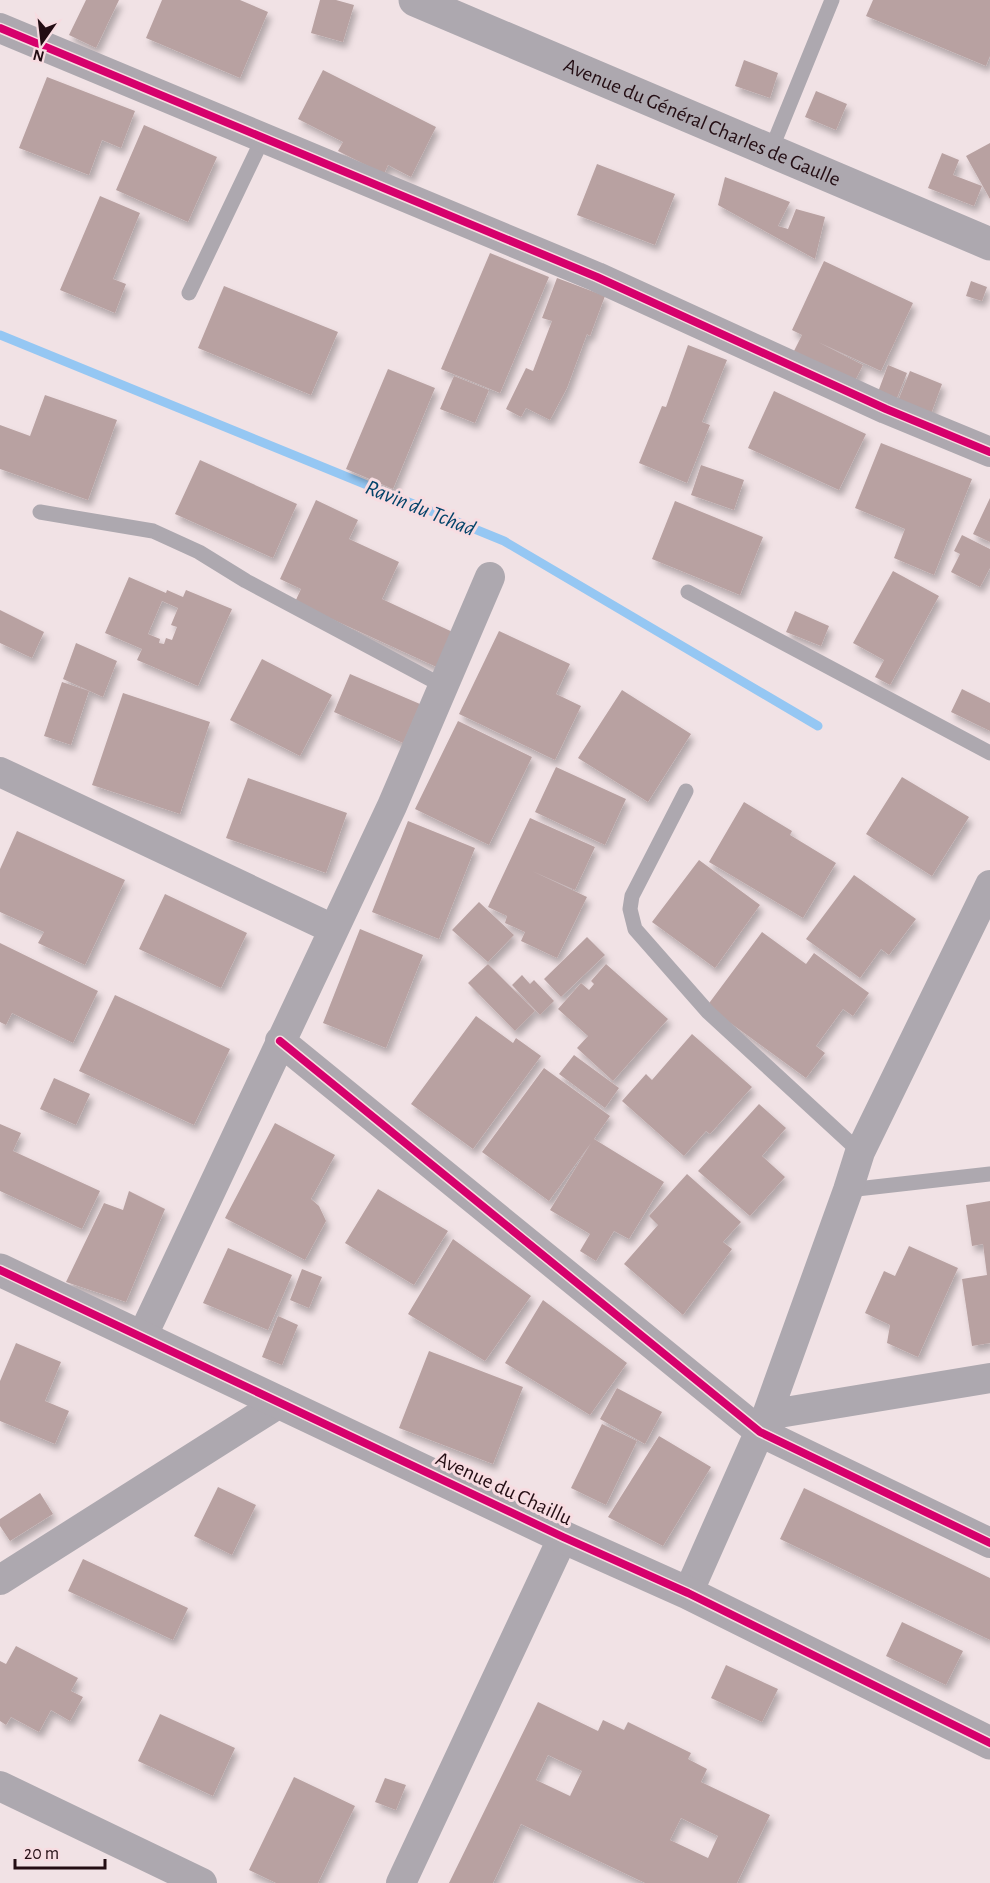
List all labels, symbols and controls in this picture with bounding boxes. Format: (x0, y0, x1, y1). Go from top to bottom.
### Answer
north arrow (12, 12, 72, 72)
text: N (31, 46, 46, 65)
street label: Avenue du Général Charles de Gaulle (561, 54, 843, 190)
water label: Ravin du Tchad (362, 476, 479, 540)
street label: Avenue du Chaillu (433, 1448, 575, 1529)
scale bar (15, 1832, 105, 1870)
text: 20 m (24, 1845, 59, 1863)

